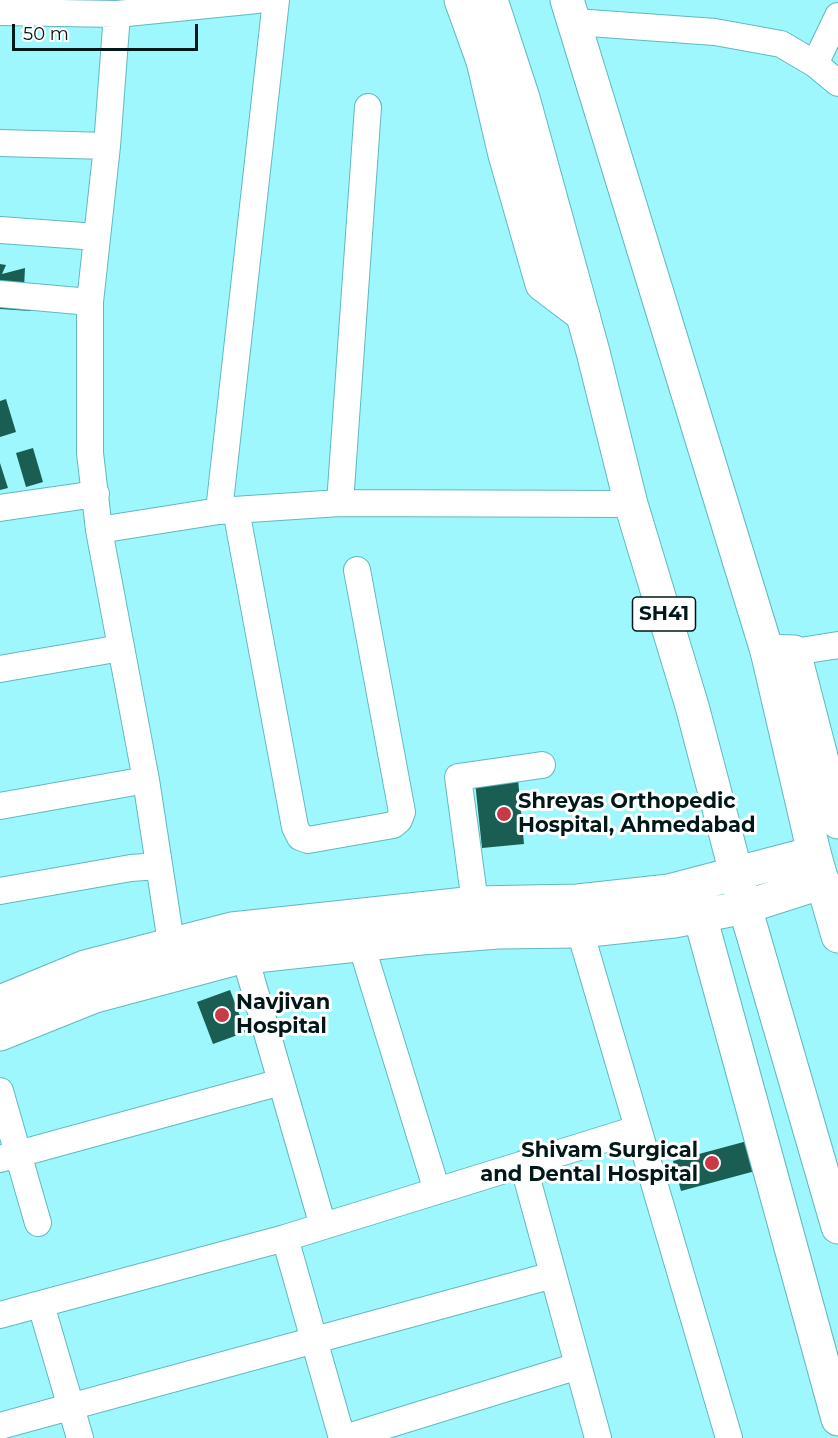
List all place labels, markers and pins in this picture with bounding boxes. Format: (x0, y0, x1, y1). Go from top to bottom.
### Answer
place label: Shreyas Orthopedic Hospital, Ahmedabad (518, 789, 755, 839)
marker: Shreyas Orthopedic Hospital, Ahmedabad (495, 805, 513, 823)
place label: Navjivan Hospital (236, 990, 330, 1040)
marker: Navjivan Hospital (213, 1006, 231, 1024)
place label: Shivam Surgical and Dental Hospital (480, 1138, 698, 1188)
marker: Shivam Surgical and Dental Hospital (703, 1154, 721, 1172)

